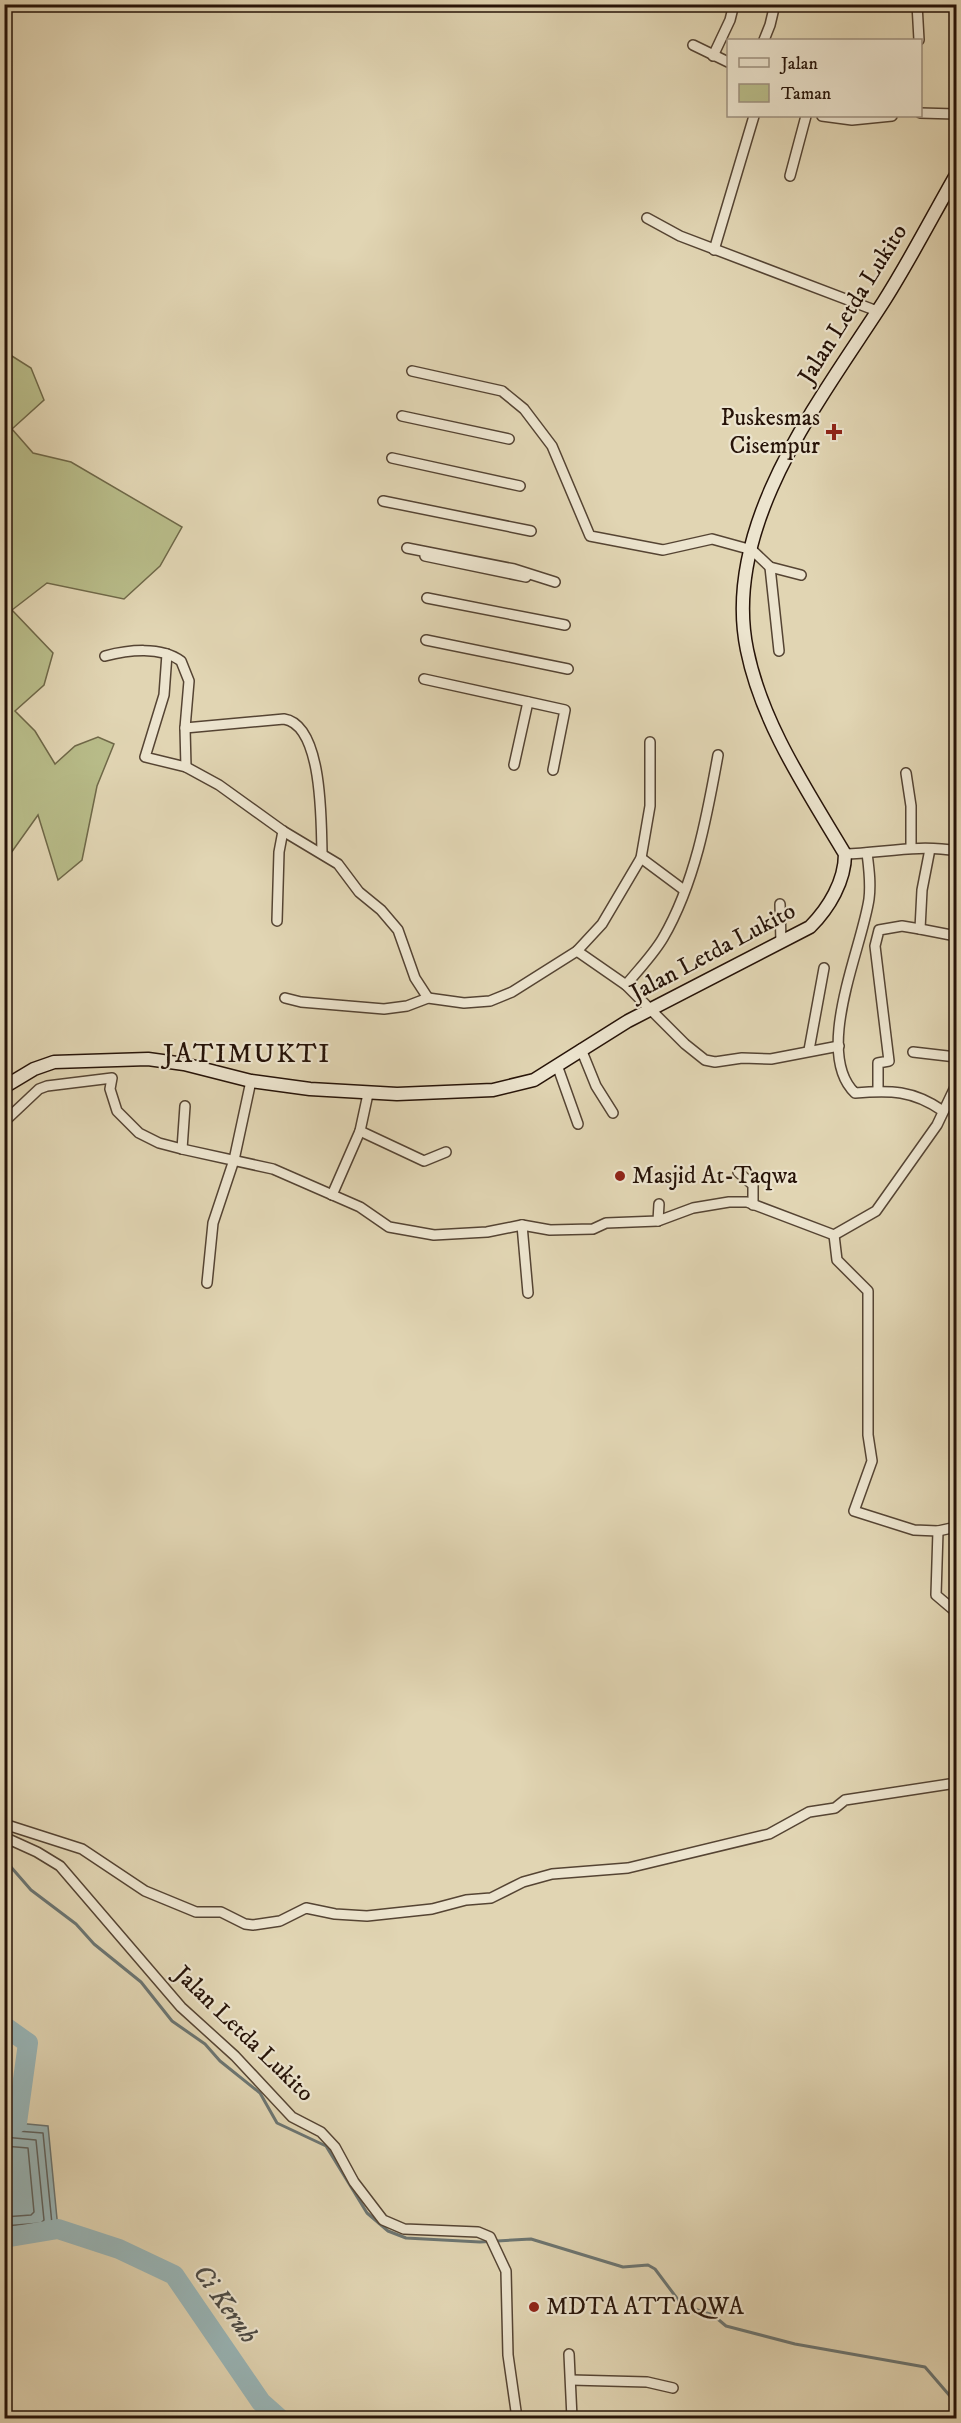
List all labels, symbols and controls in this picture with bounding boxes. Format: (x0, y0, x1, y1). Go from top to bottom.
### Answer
legend (727, 39, 922, 117)
text: Jalan (779, 53, 819, 75)
text: Taman (781, 83, 832, 105)
street label: Jalan Letda Lukito (791, 219, 914, 391)
place label: Puskesmas Cisempur (721, 403, 820, 461)
marker: Puskesmas Cisempur (825, 423, 843, 441)
street label: Jalan Letda Lukito (623, 896, 801, 1009)
district label: JATIMUKTI (160, 1037, 331, 1071)
place label: Masjid At-Taqwa (632, 1161, 798, 1191)
marker: Masjid At-Taqwa (613, 1169, 627, 1183)
street label: Jalan Letda Lukito (166, 1958, 320, 2108)
water label: Ci Keruh (185, 2258, 265, 2350)
place label: MDTA ATTAQWA (546, 2292, 744, 2322)
marker: MDTA ATTAQWA (527, 2300, 541, 2314)

